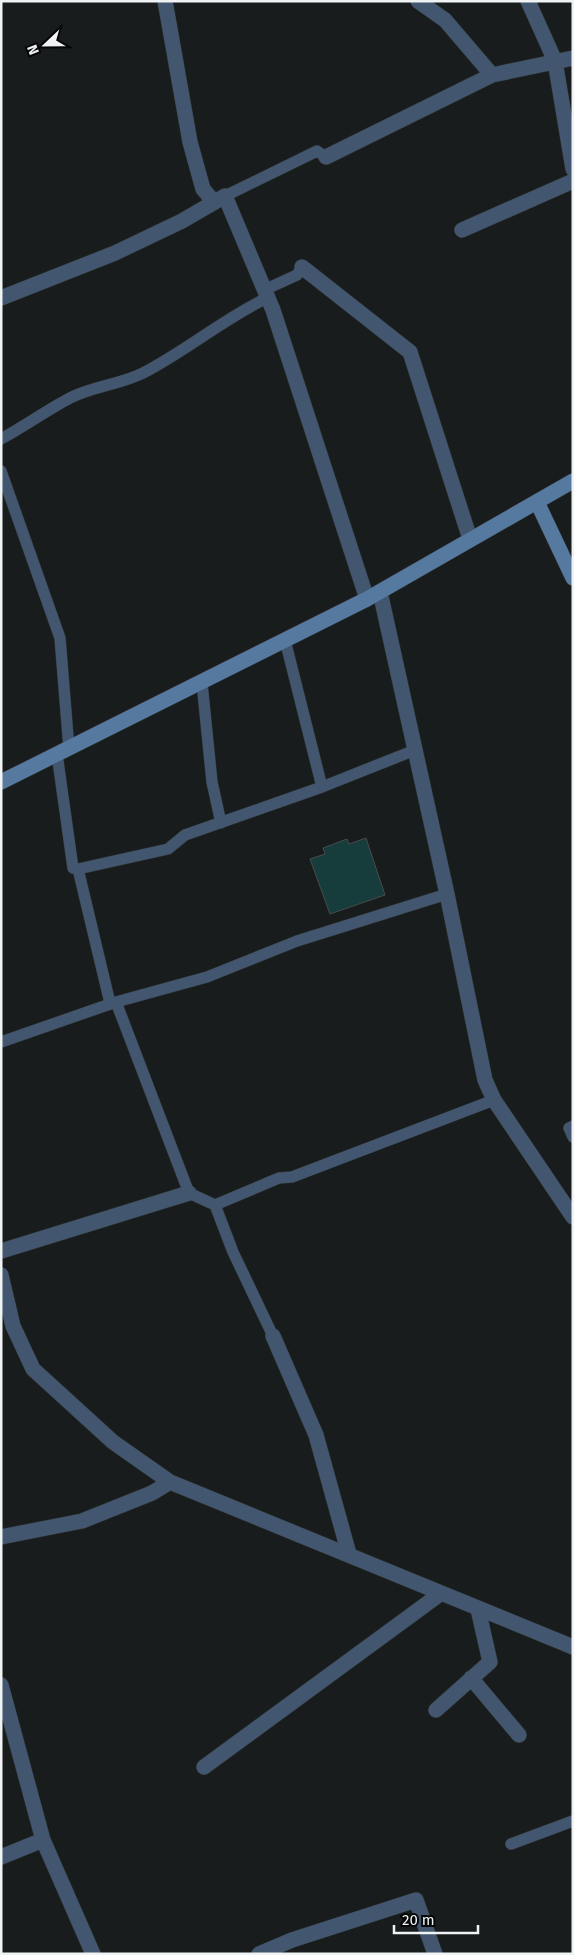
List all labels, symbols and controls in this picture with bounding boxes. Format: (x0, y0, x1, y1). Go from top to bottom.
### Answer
north arrow (20, 20, 70, 70)
text: N (24, 42, 43, 57)
scale bar (394, 1902, 478, 1934)
text: 20 m (402, 1911, 435, 1929)

